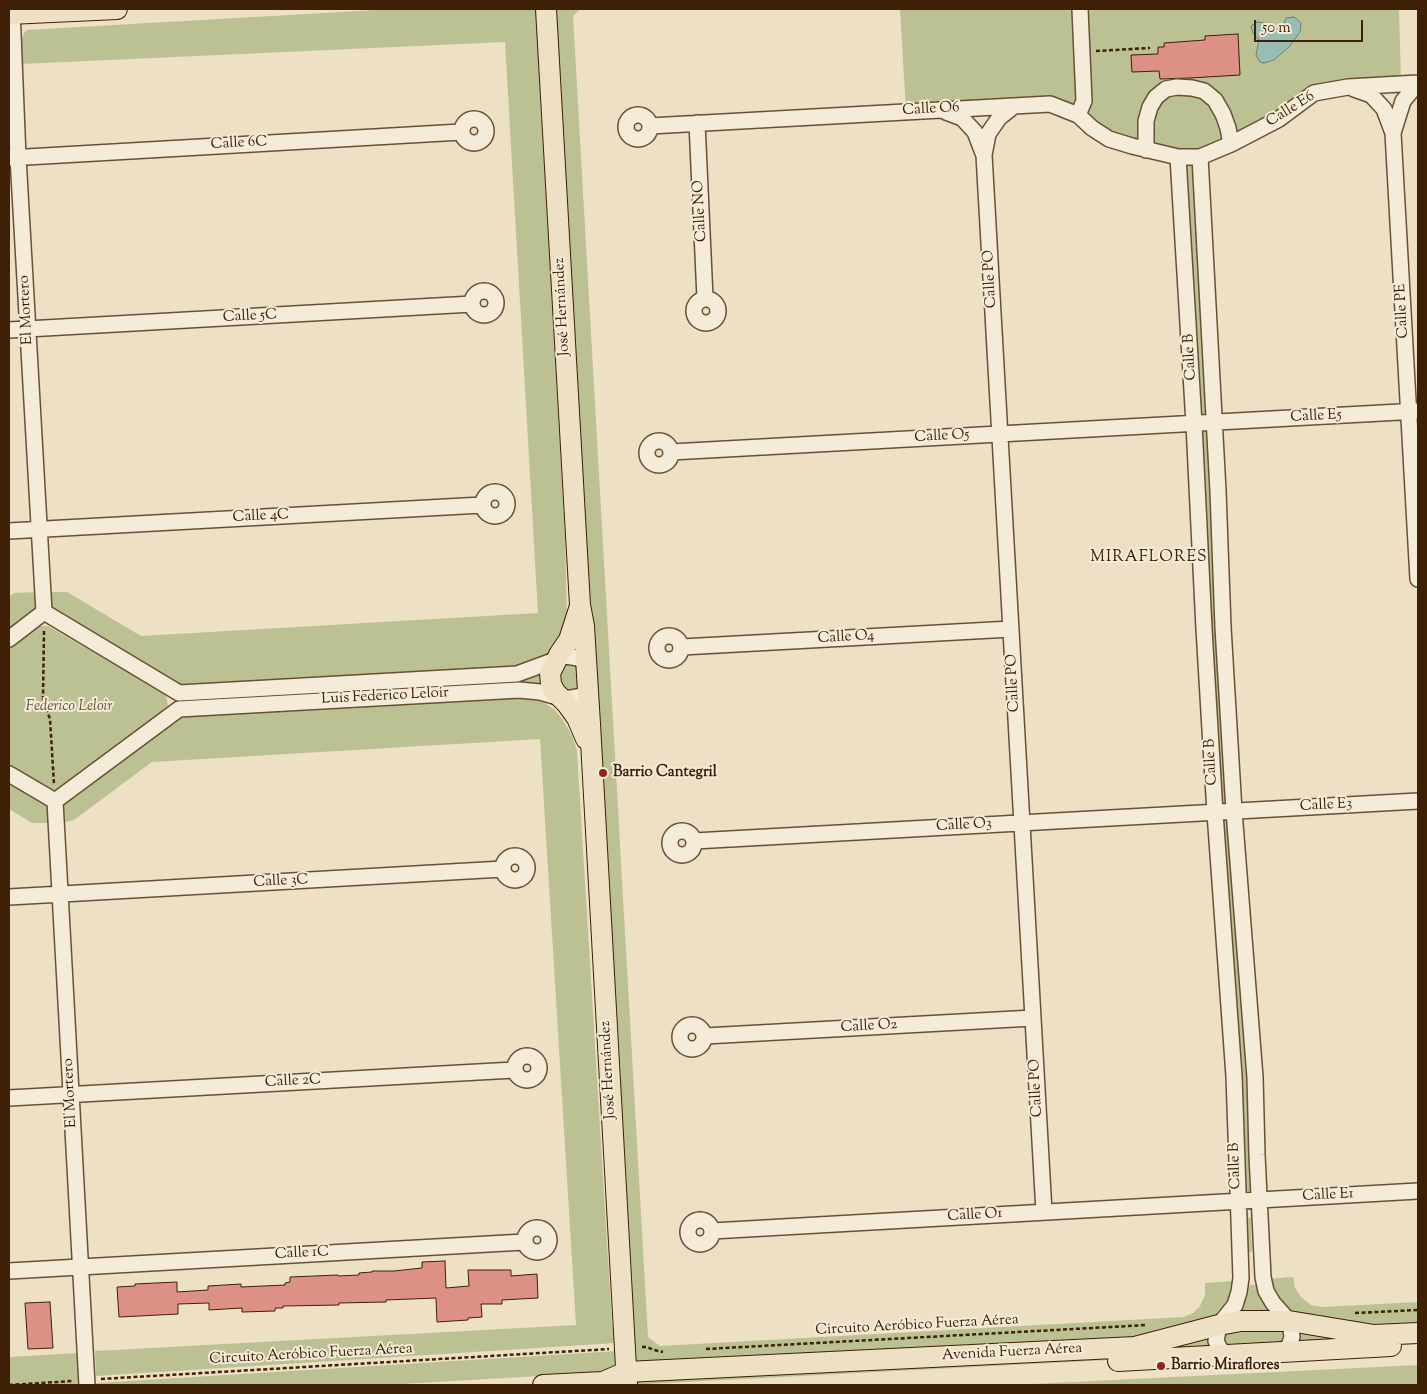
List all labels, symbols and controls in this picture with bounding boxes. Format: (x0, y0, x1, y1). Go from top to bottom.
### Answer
scale bar (1257, 10, 1366, 42)
text: 50 m (1262, 18, 1291, 39)
street label: Calle E6 (1263, 88, 1319, 132)
street label: Calle O6 (902, 100, 960, 120)
street label: Calle 6C (210, 134, 268, 154)
street label: Calle NO (690, 180, 712, 242)
street label: Calle PO (980, 249, 1002, 309)
street label: José Hernández (551, 257, 575, 357)
street label: El Mortero (16, 275, 38, 345)
street label: Calle PE (1393, 283, 1413, 339)
street label: Calle 5C (222, 307, 278, 327)
street label: Calle B (1181, 333, 1201, 381)
street label: Calle E5 (1290, 407, 1342, 427)
street label: Calle O5 (914, 427, 970, 447)
street label: Calle 4C (232, 507, 290, 527)
district label: MIRAFLORES (1089, 548, 1209, 568)
street label: Calle O4 (817, 628, 875, 648)
street label: Calle PO (1003, 653, 1025, 713)
street label: Luis Federico Leloir (321, 685, 449, 709)
park label: Federico Leloir (25, 698, 113, 716)
street label: Calle B (1202, 738, 1222, 786)
place label: Barrio Cantegril (613, 764, 717, 782)
marker: Barrio Cantegril (597, 767, 609, 779)
street label: Calle E3 (1299, 796, 1353, 816)
street label: Calle O3 (936, 816, 992, 836)
street label: Calle 3C (253, 872, 309, 892)
street label: Calle O2 (840, 1017, 898, 1037)
street label: José Hernández (597, 1020, 621, 1120)
street label: El Mortero (60, 1058, 82, 1128)
street label: Calle PO (1026, 1058, 1048, 1118)
street label: Calle 2C (264, 1072, 322, 1092)
street label: Calle B (1226, 1142, 1246, 1190)
street label: Calle E1 (1302, 1186, 1354, 1206)
street label: Calle O1 (947, 1206, 1003, 1226)
street label: Calle 1C (274, 1244, 330, 1264)
street label: Circuito Aeróbico Fuerza Aérea (815, 1312, 1019, 1340)
street label: Avenida Fuerza Aérea (941, 1340, 1083, 1366)
street label: Circuito Aeróbico Fuerza Aérea (209, 1341, 413, 1369)
place label: Barrio Miraflores (1171, 1357, 1279, 1375)
marker: Barrio Miraflores (1155, 1360, 1167, 1372)

